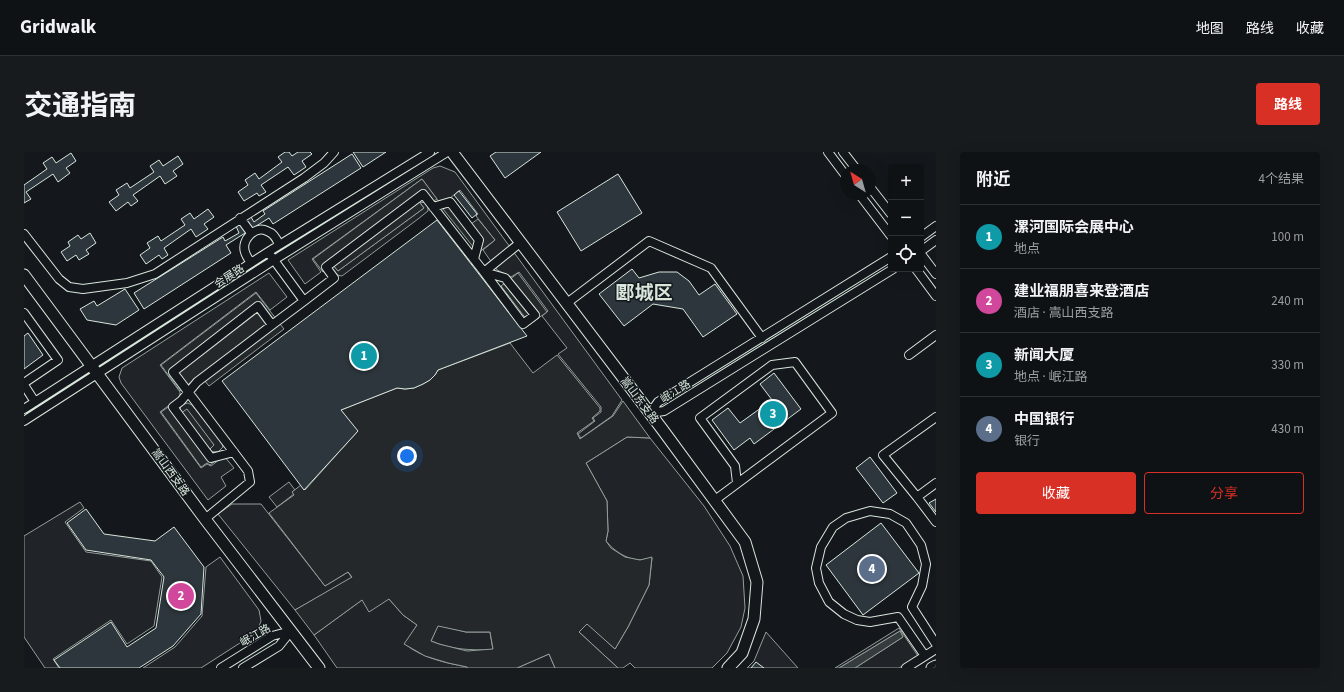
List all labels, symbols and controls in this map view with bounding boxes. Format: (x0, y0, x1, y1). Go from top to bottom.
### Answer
text: Gridwalk (20, 14, 96, 41)
text: 地图 (1196, 19, 1224, 39)
text: 路线 (1246, 19, 1274, 39)
text: 收藏 (1296, 19, 1324, 39)
button: 路线 (1256, 83, 1320, 125)
text: 交通指南 (24, 86, 136, 126)
north arrow (840, 164, 876, 200)
map controls (888, 164, 924, 272)
button: + (888, 164, 924, 200)
text: 附近 (976, 168, 1010, 192)
text: 4个结果 (1259, 170, 1304, 188)
button: − (888, 200, 924, 236)
text: 漯河国际会展中心 (1014, 217, 1134, 238)
text: 1 (986, 228, 992, 246)
text: 100 m (1271, 228, 1304, 246)
button: locate (888, 236, 924, 272)
text: 地点 (1014, 240, 1040, 258)
street label: 会展路 (211, 261, 247, 292)
district label: 郾城区 (615, 280, 673, 307)
text: 建业福朋喜来登酒店 (1014, 281, 1149, 302)
text: 2 (986, 292, 992, 310)
text: 240 m (1271, 292, 1304, 310)
text: 酒店 · 嵩山西支路 (1014, 304, 1113, 322)
pin: 1 (351, 341, 377, 371)
text: 新闻大厦 (1014, 345, 1074, 366)
text: 3 (986, 356, 992, 374)
text: 330 m (1271, 356, 1304, 374)
text: 地点 · 岷江路 (1014, 368, 1087, 386)
street label: 嵩山东支路 (617, 374, 662, 427)
street label: 岷江路 (657, 377, 693, 406)
pin: 3 (760, 399, 786, 429)
text: 中国银行 (1014, 409, 1074, 430)
text: 4 (986, 420, 992, 438)
text: 430 m (1271, 420, 1304, 438)
text: 银行 (1014, 432, 1040, 450)
street label: 嵩山西支路 (148, 446, 193, 499)
your location (397, 446, 417, 466)
button: 收藏 (976, 472, 1136, 514)
button: 分享 (1144, 472, 1304, 514)
pin: 4 (859, 554, 885, 584)
pin: 2 (168, 581, 194, 611)
street label: 岷江路 (237, 621, 273, 650)

